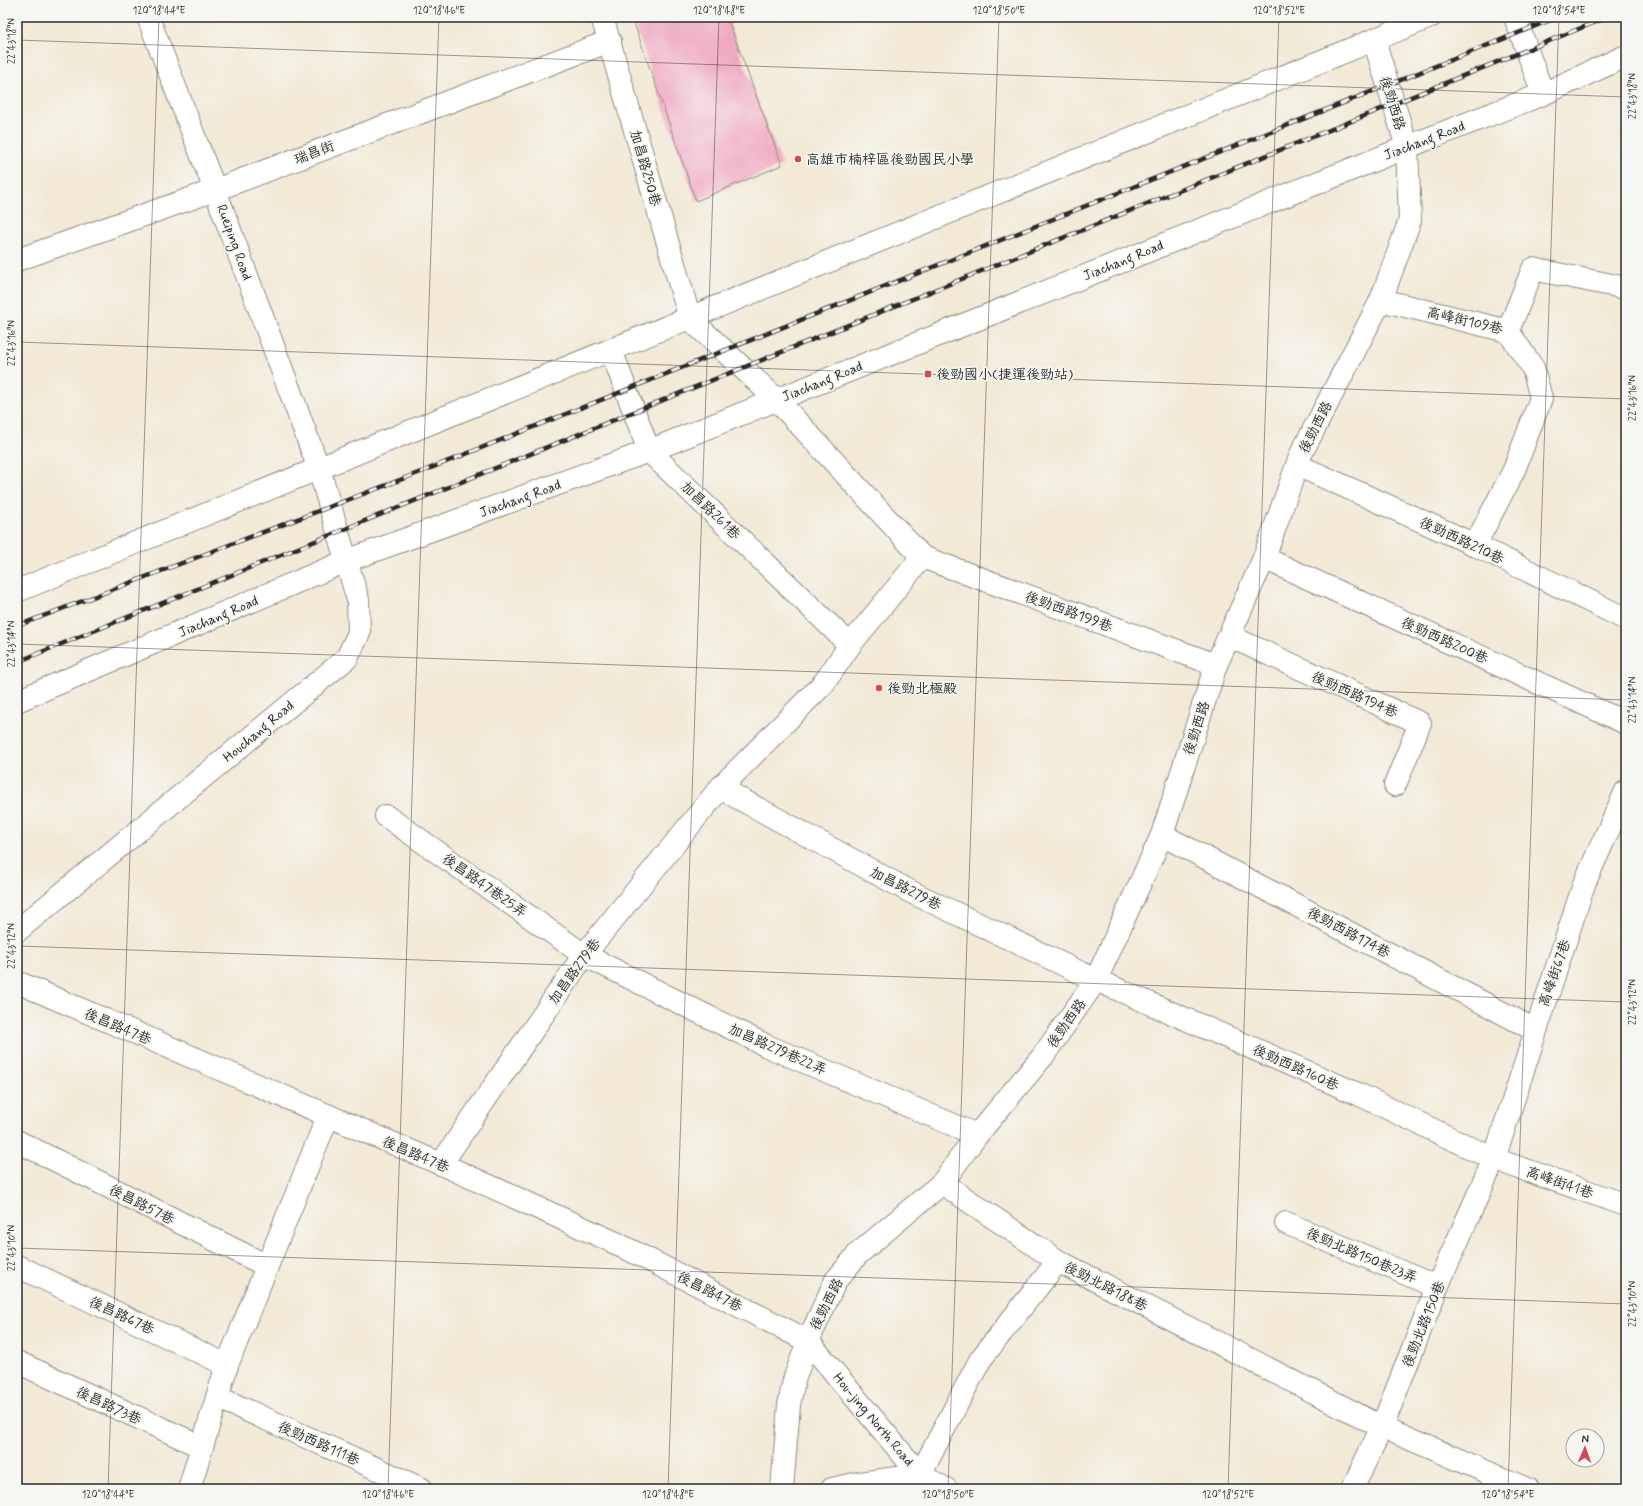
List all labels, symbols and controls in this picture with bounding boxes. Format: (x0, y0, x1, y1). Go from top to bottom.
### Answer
text: 120°18'44"E (133, 4, 185, 18)
text: 120°18'46"E (413, 4, 465, 18)
text: 120°18'48"E (693, 4, 745, 18)
text: 120°18'50"E (973, 4, 1025, 18)
text: 120°18'52"E (1253, 4, 1305, 18)
text: 120°18'54"E (1533, 4, 1586, 18)
text: 22°43'18"N (5, 18, 19, 64)
text: 22°43'18"N (1626, 73, 1640, 119)
street label: 後勁西路 (1375, 74, 1409, 133)
street label: Jiachang Road (1381, 117, 1468, 166)
street label: 加昌路250巷 (626, 128, 665, 210)
street label: 瑞昌街 (291, 137, 337, 169)
place label: 高雄市楠梓區後勁國民小學 (806, 151, 974, 169)
marker: 高雄市楠梓區後勁國民小學 (793, 154, 803, 164)
street label: Rueiping Road (211, 202, 256, 283)
street label: Jiachang Road (1080, 237, 1167, 287)
street label: 高峰街109巷 (1425, 303, 1506, 339)
text: 22°43'16"N (5, 320, 19, 366)
street label: Jiachang Road (779, 358, 866, 408)
place label: 後勁國小(捷運後勁站) (936, 366, 1073, 384)
marker: 後勁國小(捷運後勁站) (923, 369, 933, 379)
text: 22°43'16"N (1626, 375, 1640, 421)
street label: 後勁西路 (1295, 398, 1337, 456)
street label: Jiachang Road (477, 476, 564, 524)
street label: 加昌路261巷 (677, 478, 745, 544)
street label: 後勁西路210巷 (1416, 513, 1508, 569)
street label: 後勁西路199巷 (1022, 588, 1116, 636)
street label: Jiachang Road (176, 592, 262, 644)
street label: 後勁西路200巷 (1398, 614, 1492, 669)
text: 22°43'14"N (5, 620, 19, 667)
street label: 後勁西路194巷 (1309, 668, 1402, 722)
text: 22°43'14"N (1626, 676, 1640, 723)
place label: 後勁北極殿 (887, 680, 957, 698)
marker: 後勁北極殿 (874, 683, 884, 693)
street label: Houchang Road (219, 697, 299, 768)
street label: 後勁西路 (1180, 699, 1214, 758)
street label: 後昌路47巷25弄 (439, 850, 530, 922)
street label: 加昌路279巷 (867, 863, 945, 915)
street label: 後勁西路174巷 (1304, 903, 1394, 963)
text: 22°43'12"N (5, 923, 19, 969)
street label: 加昌路279巷 (545, 934, 605, 1008)
street label: 高峰街67巷 (1535, 936, 1575, 1009)
text: 22°43'12"N (1626, 979, 1640, 1025)
street label: 後勁西路 (1043, 995, 1090, 1052)
street label: 後昌路47巷 (81, 1005, 155, 1050)
street label: 加昌路279巷22弄 (726, 1020, 829, 1080)
street label: 後勁西路160巷 (1250, 1041, 1342, 1095)
street label: 後昌路47巷 (379, 1133, 453, 1178)
street label: 高峰街41巷 (1524, 1163, 1597, 1203)
street label: 後昌路57巷 (106, 1181, 178, 1230)
street label: 後勁北路150巷23弄 (1303, 1224, 1420, 1287)
text: 22°43'10"N (5, 1225, 19, 1271)
street label: 後勁北路188巷 (1061, 1258, 1151, 1316)
street label: 後昌路47巷 (674, 1268, 746, 1317)
street label: 後勁西路 (806, 1275, 848, 1333)
street label: 後勁北路150巷 (1398, 1277, 1450, 1370)
text: 22°43'10"N (1626, 1281, 1640, 1327)
street label: 後昌路67巷 (86, 1293, 158, 1339)
street label: Hou-jing North Road (828, 1369, 918, 1471)
street label: 後昌路73巷 (73, 1383, 145, 1429)
street label: 後勁西路111巷 (275, 1418, 363, 1470)
north arrow (1565, 1428, 1605, 1468)
text: N (1581, 1432, 1589, 1446)
text: 120°18'44"E (82, 1488, 134, 1502)
text: 120°18'46"E (362, 1488, 414, 1502)
text: 120°18'48"E (642, 1488, 694, 1502)
text: 120°18'50"E (922, 1488, 974, 1502)
text: 120°18'52"E (1202, 1488, 1254, 1502)
text: 120°18'54"E (1482, 1488, 1535, 1502)

